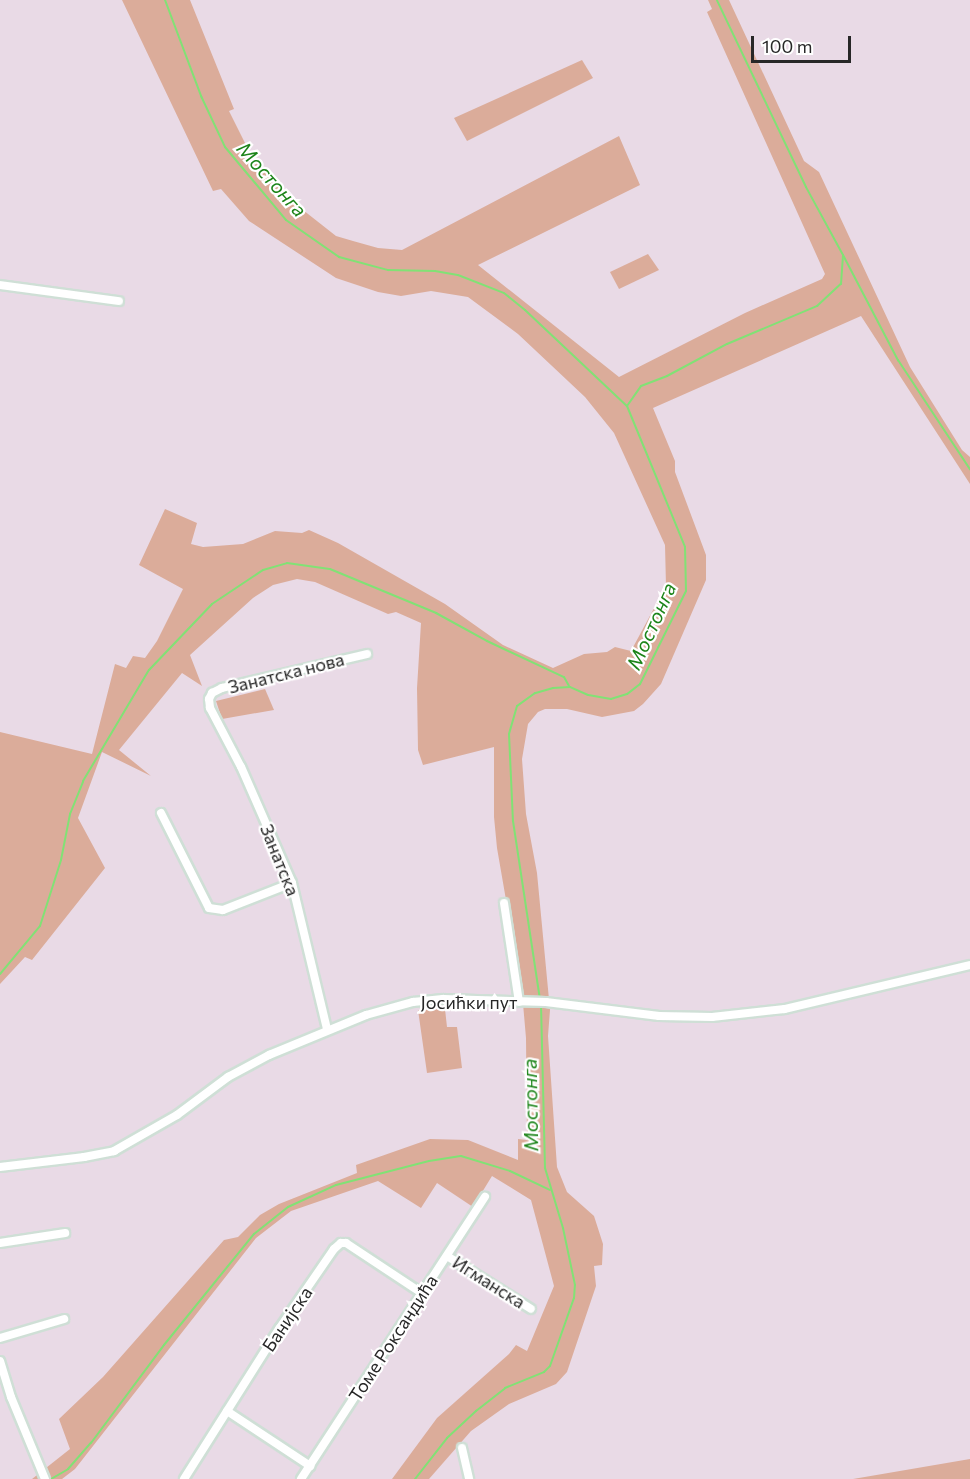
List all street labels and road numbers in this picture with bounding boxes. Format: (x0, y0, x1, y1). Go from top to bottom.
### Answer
street label: Занатска нова (226, 648, 346, 698)
street label: Занатска (256, 821, 304, 899)
street label: Јосићки пут (421, 991, 517, 1013)
street label: Игманска (449, 1251, 529, 1313)
street label: Томе Роксандића (344, 1271, 442, 1405)
street label: Банијска (257, 1282, 317, 1356)

